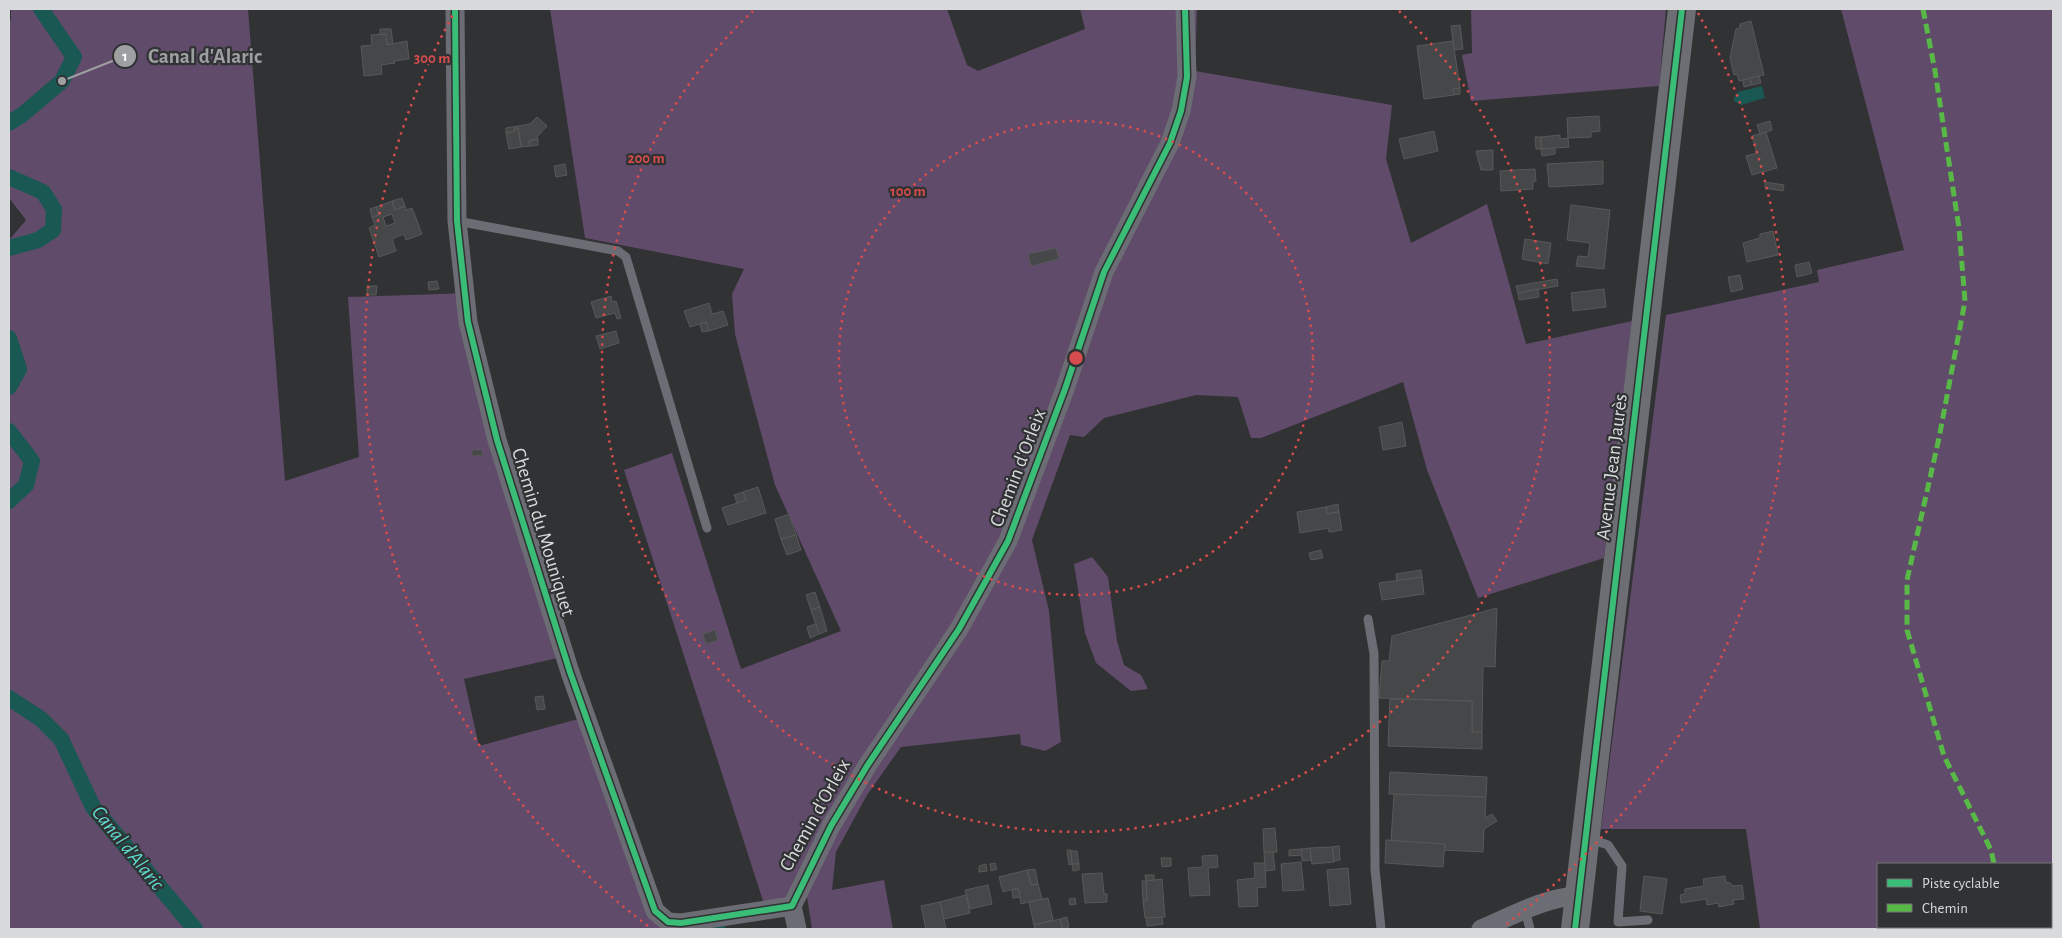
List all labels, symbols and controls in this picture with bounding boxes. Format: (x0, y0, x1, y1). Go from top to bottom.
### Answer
callout: Canal d'Alaric (113, 38, 272, 74)
text: Canal d'Alaric (148, 46, 262, 67)
text: 1 (122, 49, 128, 64)
text: 300 m (414, 51, 450, 66)
text: 200 m (627, 151, 665, 166)
text: 100 m (890, 184, 926, 199)
centre of rings (1067, 349, 1085, 367)
street label: Avenue Jean Jaurès (1593, 393, 1631, 541)
street label: Chemin d'Orleix (986, 406, 1050, 530)
street label: Chemin du Mouniquet (508, 446, 578, 619)
street label: Chemin d'Orleix (776, 755, 854, 874)
water label: Canal d'Alaric (88, 802, 169, 895)
legend (1877, 863, 2052, 928)
text: Piste cyclable (1922, 876, 2000, 891)
text: Chemin (1922, 901, 1968, 916)

